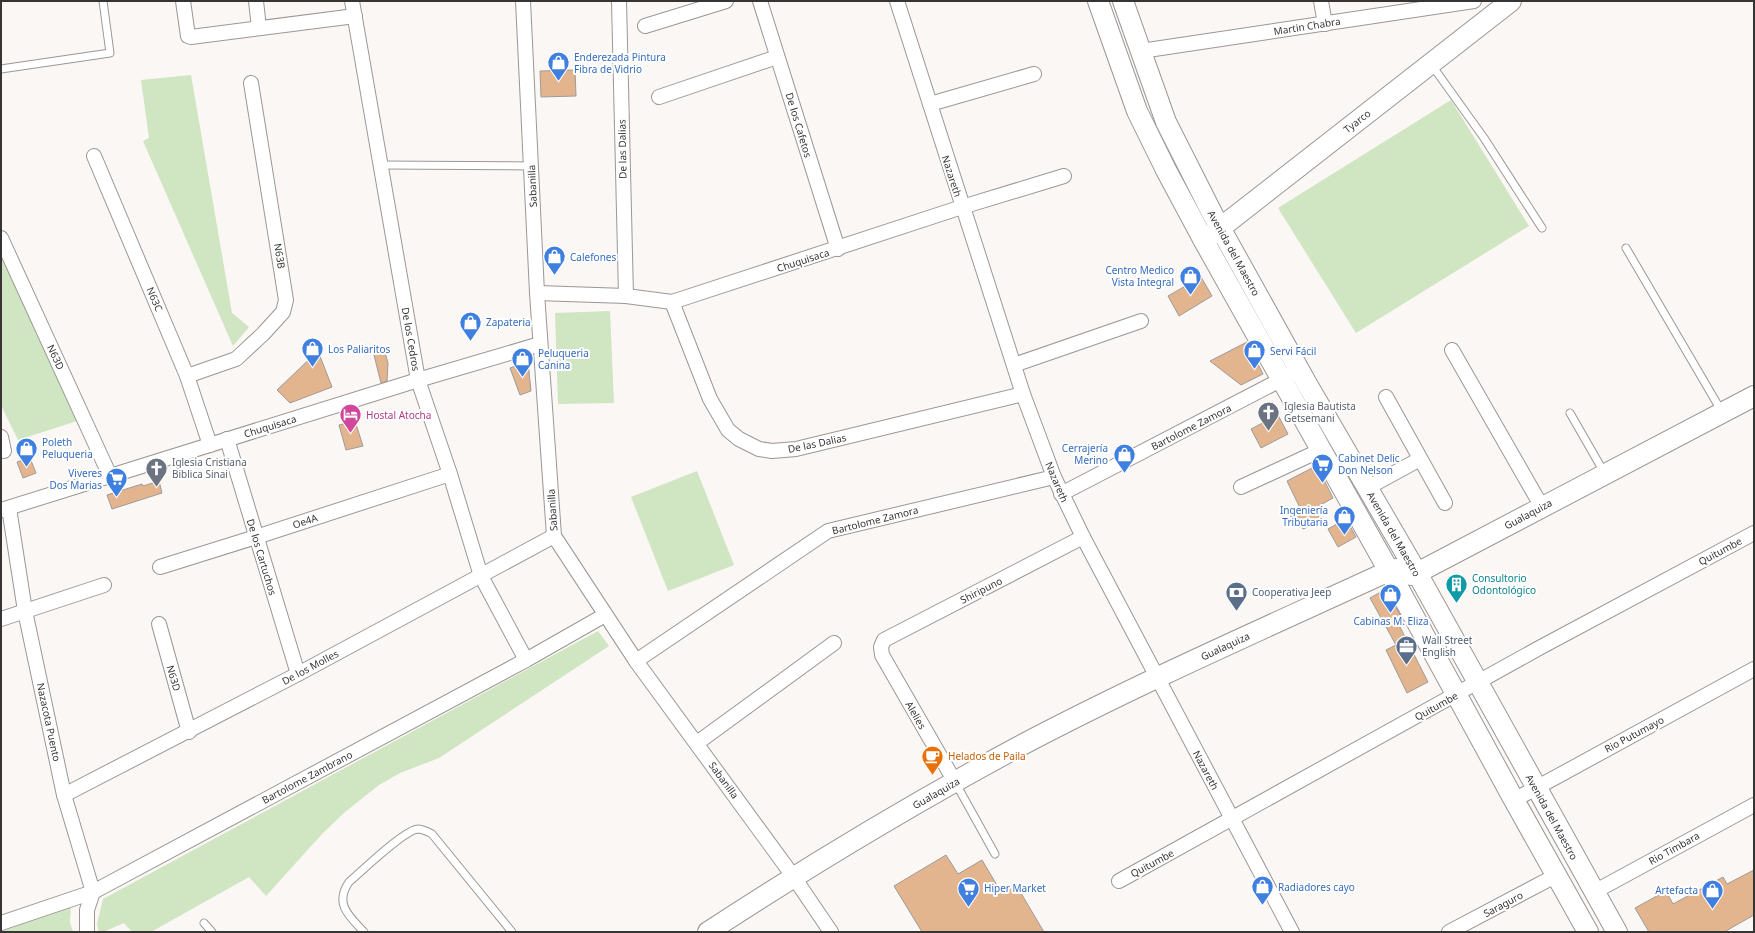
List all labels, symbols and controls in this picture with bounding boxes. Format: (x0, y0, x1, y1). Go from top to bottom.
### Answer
street label: Martin Chabra (1273, 14, 1341, 38)
shop icon: Enderezada Pintura Fibra de Vidrio (545, 50, 571, 83)
place label: Enderezada Pintura Fibra de Vidrio (574, 50, 666, 76)
street label: De los Cafetos (783, 91, 816, 159)
street label: Tyarco (1341, 106, 1373, 136)
street label: De las Dalias (614, 119, 630, 179)
street label: Nazareth (939, 153, 965, 199)
street label: Sabanilla (524, 164, 540, 208)
street label: Avenida del Maestro (1205, 208, 1263, 298)
street label: N63B (271, 242, 289, 270)
shop icon: Calefones (542, 244, 568, 277)
street label: Chuquisaca (775, 245, 831, 275)
place label: Calefones (570, 250, 616, 264)
place label: Centro Medico Vista Integral (1105, 263, 1174, 289)
shop icon: Centro Medico Vista Integral (1177, 263, 1203, 296)
street label: N63C (144, 285, 167, 314)
street label: De los Cedros (399, 306, 424, 372)
shop icon: Zapateria (457, 309, 483, 342)
place label: Zapateria (486, 315, 531, 329)
shop icon: Los Paliaritos (299, 336, 325, 369)
shop icon: Servi Fácil (1241, 338, 1267, 371)
street label: N63D (44, 342, 68, 372)
place label: Los Paliaritos (328, 342, 390, 356)
place label: Servi Fácil (1270, 344, 1316, 358)
shop icon: Peluqueria Canina (509, 346, 535, 379)
place label: Peluqueria Canina (538, 346, 589, 372)
church icon: Iglesia Bautista Getsemani (1256, 399, 1282, 432)
place label: Iglesia Bautista Getsemani (1284, 399, 1356, 425)
street label: Bartolome Zamora (1148, 401, 1234, 453)
hotel icon: Hostal Atocha (338, 402, 364, 435)
place label: Hostal Atocha (366, 408, 431, 422)
street label: Chuquisaca (242, 411, 298, 441)
street label: De las Dalias (786, 430, 848, 456)
shop icon: Poleth Peluqueria (13, 435, 39, 468)
place label: Poleth Peluqueria (42, 435, 93, 461)
place label: Cerrajería Merino (1062, 441, 1108, 467)
shop icon: Cerrajería Merino (1111, 441, 1137, 474)
supermarket icon: Cabinet Delic Don Nelson (1309, 451, 1335, 484)
place label: Cabinet Delic Don Nelson (1338, 451, 1400, 477)
church icon: Iglesia Cristiana Biblica Sinai (143, 455, 169, 488)
place label: Iglesia Cristiana Biblica Sinai (172, 455, 247, 481)
street label: Nazareth (1042, 460, 1072, 504)
place label: Viveres Dos Marias (49, 466, 102, 492)
supermarket icon: Viveres Dos Marias (104, 466, 130, 499)
street label: Sabanilla (544, 488, 560, 532)
street label: Avenida del Maestro (1364, 489, 1424, 579)
street label: Gualaquiza (1502, 495, 1554, 533)
street label: Bartolome Zamora (830, 503, 920, 537)
place label: Ingeniería Tributaria (1280, 503, 1328, 529)
shop icon: Ingeniería Tributaria (1331, 503, 1357, 536)
street label: Oe4A (291, 510, 320, 532)
street label: De los Cartuchos (244, 517, 280, 597)
street label: Quitumbe (1696, 534, 1745, 568)
building icon: Consultorio Odontológico (1444, 571, 1470, 604)
place label: Consultorio Odontológico (1472, 571, 1536, 597)
street label: Shiripuno (958, 573, 1004, 607)
bank icon: Cooperativa Jeep (1224, 579, 1250, 612)
shop icon: Cabinas M. Eliza (1378, 582, 1404, 615)
place label: Cooperativa Jeep (1252, 585, 1331, 599)
place label: Cabinas M. Eliza (1353, 614, 1429, 628)
street label: Gualaquiza (1198, 629, 1252, 663)
office icon: Wall Street English (1394, 633, 1420, 666)
place label: Wall Street English (1422, 633, 1473, 659)
street label: De los Molles (279, 646, 341, 688)
street label: N63D (164, 663, 184, 693)
street label: Nazacota Puento (34, 681, 64, 763)
street label: Quitumbe (1412, 688, 1460, 724)
street label: Alelies (902, 698, 930, 732)
street label: Rio Putumayo (1602, 712, 1666, 756)
cafe icon: Helados de Paila (919, 743, 945, 776)
street label: Bartolome Zambrano (259, 747, 355, 807)
street label: Nazareth (1190, 748, 1222, 792)
place label: Helados de Paila (948, 749, 1026, 763)
street label: Sabanilla (706, 759, 742, 801)
street label: Avenida del Maestro (1523, 772, 1581, 862)
street label: Gualaquiza (910, 774, 962, 812)
street label: Rio Timbara (1646, 828, 1702, 868)
street label: Quitumbe (1128, 846, 1177, 880)
shop icon: Radiadores cayo (1249, 874, 1275, 907)
supermarket icon: Hiper Market (956, 875, 982, 908)
shop icon: Artefacta (1700, 877, 1726, 910)
place label: Radiadores cayo (1278, 880, 1355, 894)
place label: Hiper Market (984, 881, 1046, 895)
place label: Artefacta (1655, 883, 1698, 897)
street label: Saraguro (1481, 888, 1525, 920)

